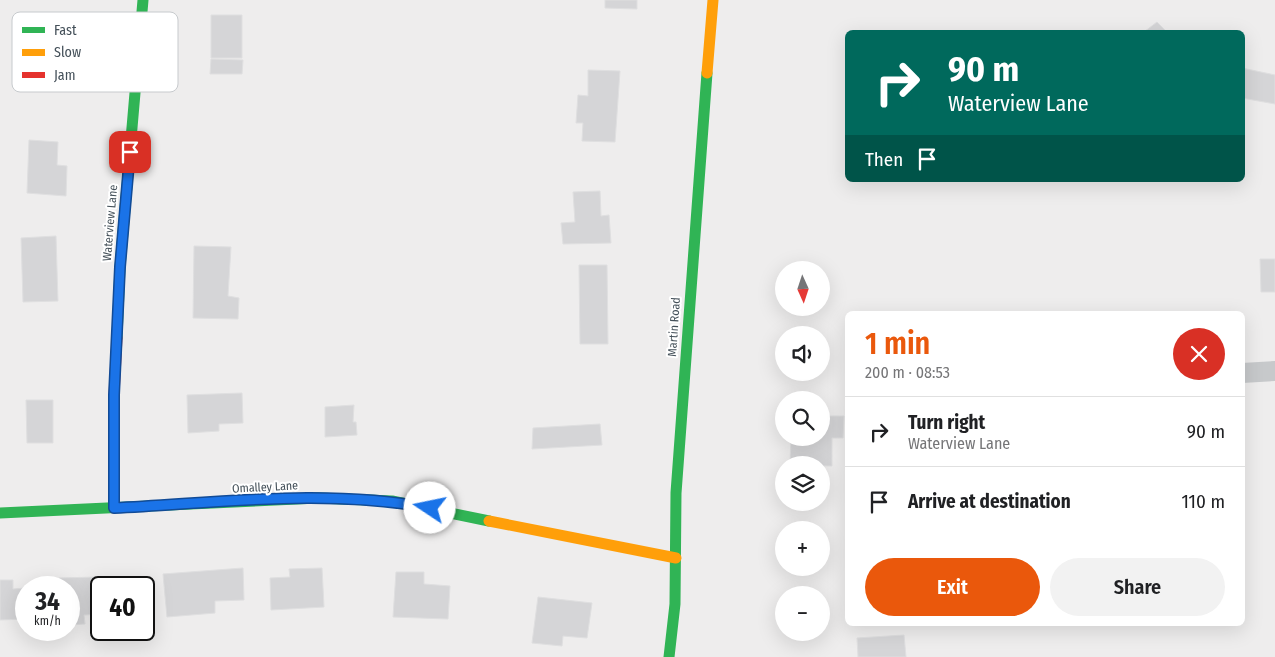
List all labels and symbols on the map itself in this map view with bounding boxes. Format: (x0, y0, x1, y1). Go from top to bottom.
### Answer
legend (12, 12, 178, 92)
text: Fast (54, 22, 77, 39)
text: Slow (54, 44, 81, 61)
text: Jam (54, 67, 75, 84)
pin (109, 131, 151, 173)
street label: Waterview Lane (100, 184, 120, 262)
north arrow (775, 261, 830, 316)
street label: Martin Road (665, 297, 683, 357)
street label: Omalley Lane (232, 478, 298, 496)
position arrow (403, 481, 455, 533)
speed limit sign: 40 (90, 576, 155, 641)

